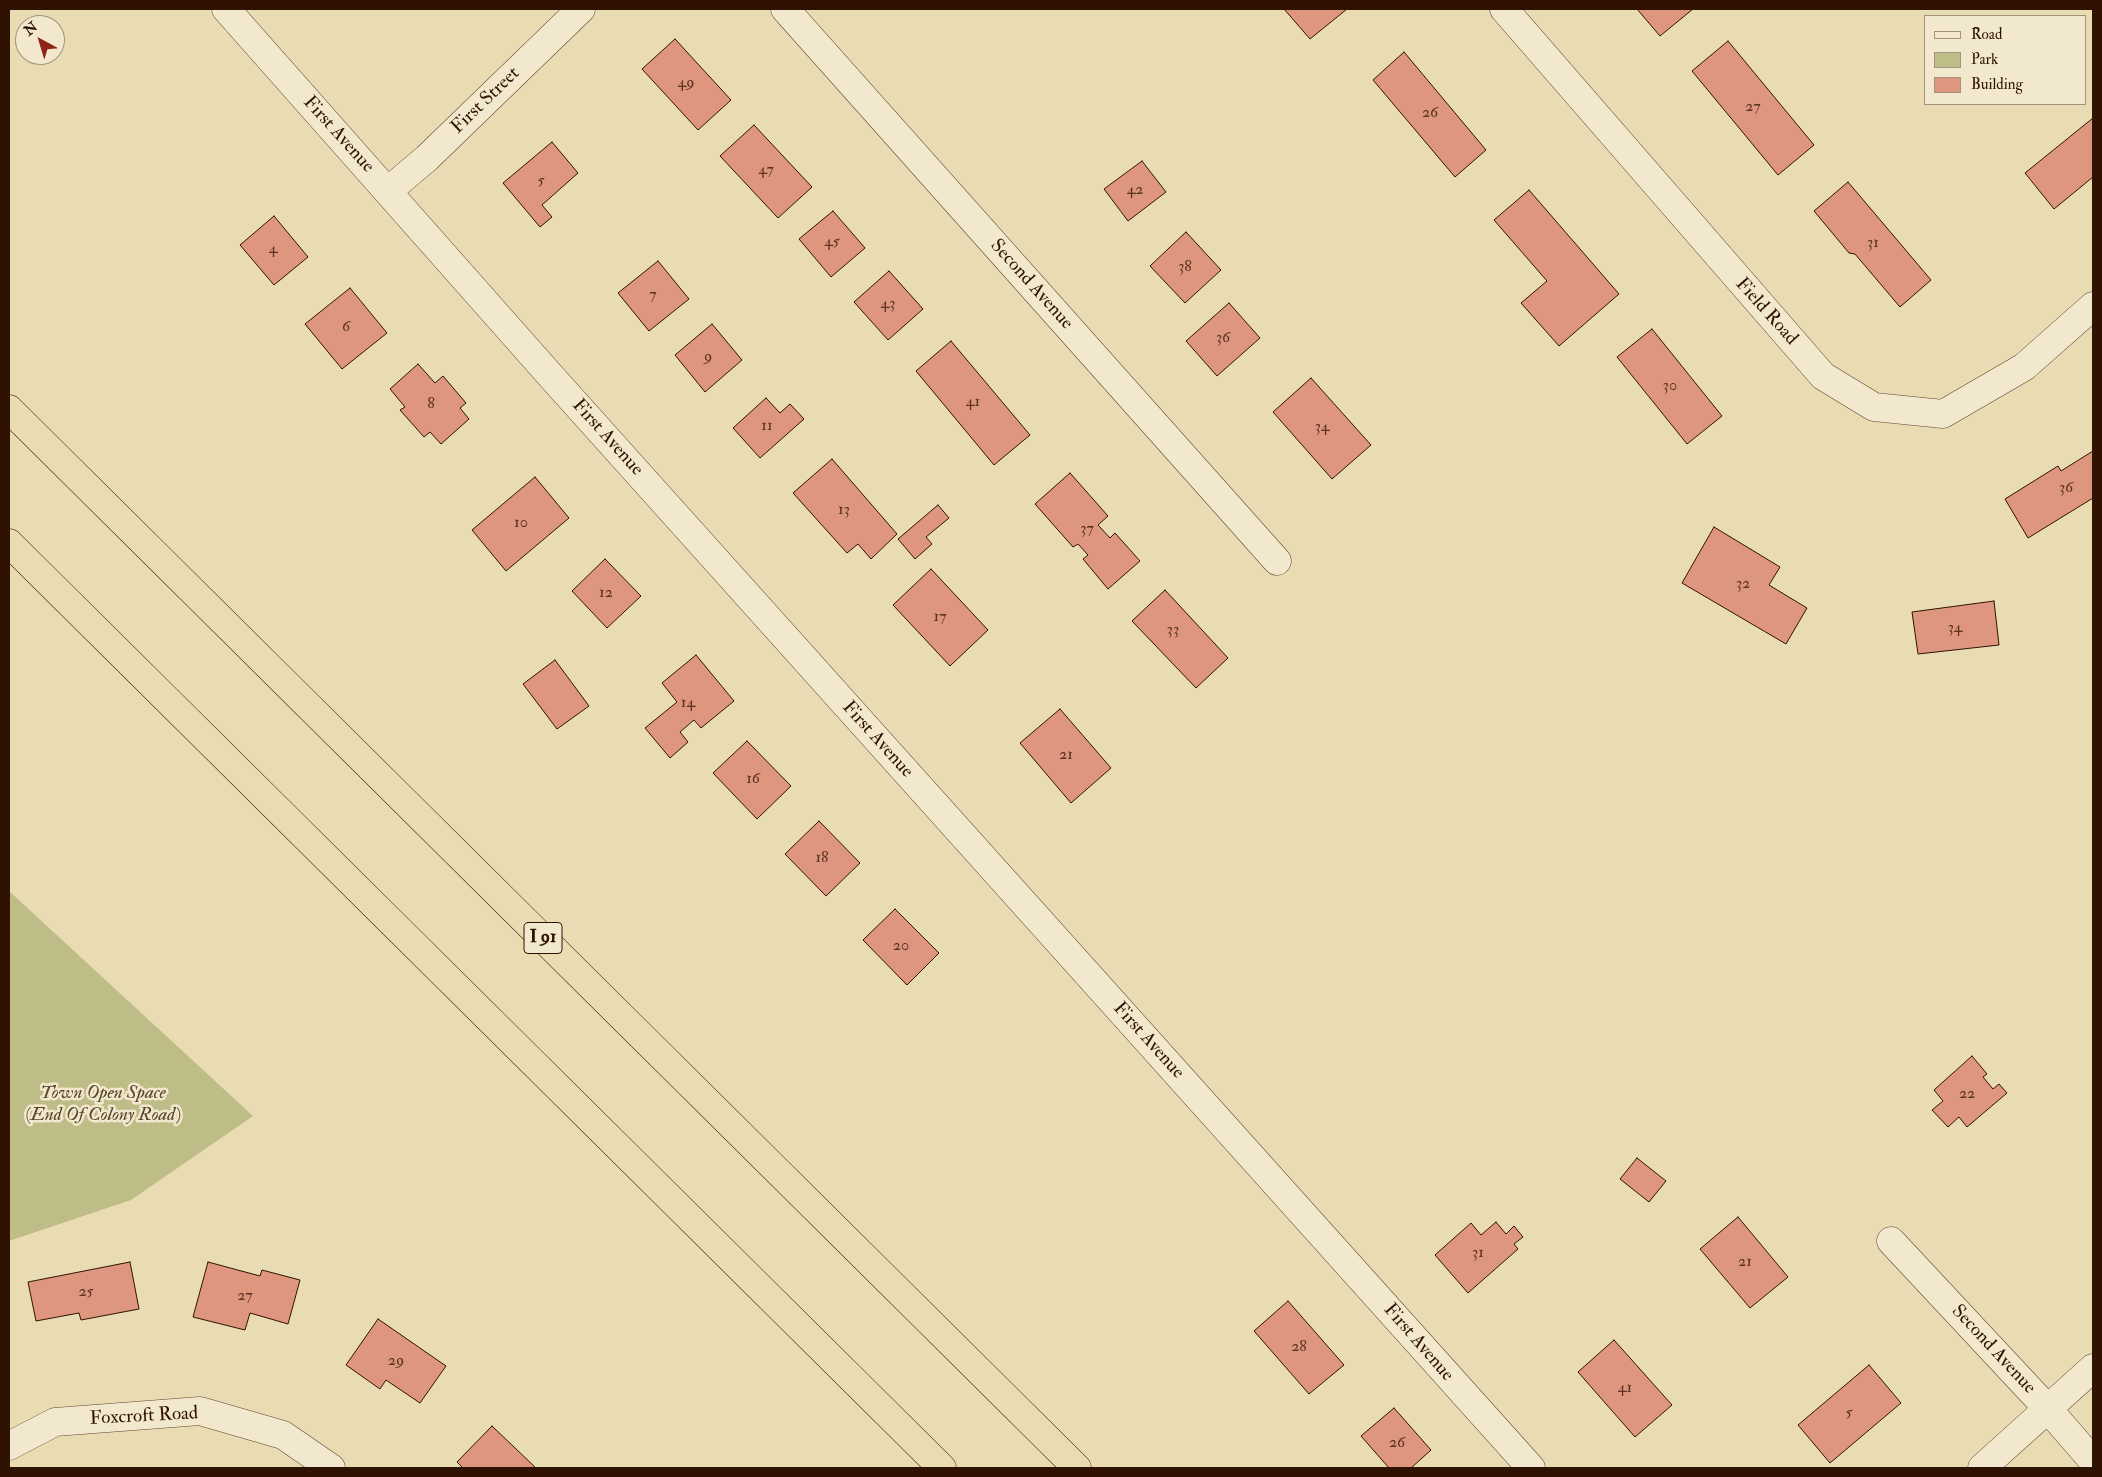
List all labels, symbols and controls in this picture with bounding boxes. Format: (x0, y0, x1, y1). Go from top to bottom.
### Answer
north arrow (15, 15, 65, 65)
legend (1924, 15, 2087, 105)
text: N (21, 18, 41, 39)
text: Road (1971, 25, 2002, 44)
text: Park (1971, 50, 1998, 69)
street label: First Street (447, 63, 525, 139)
house number: 49 (678, 74, 694, 94)
text: Building (1971, 75, 2023, 94)
street label: First Avenue (298, 92, 378, 178)
house number: 27 (1745, 98, 1761, 118)
house number: 26 (1422, 104, 1438, 124)
house number: 47 (758, 161, 774, 181)
house number: 5 (537, 172, 545, 192)
house number: 42 (1127, 181, 1143, 201)
house number: 45 (824, 233, 840, 253)
house number: 31 (1867, 234, 1879, 254)
street label: Second Avenue (985, 235, 1077, 335)
house number: 4 (269, 240, 277, 260)
house number: 38 (1178, 258, 1192, 278)
street label: Field Road (1730, 274, 1802, 350)
house number: 7 (649, 286, 657, 306)
house number: 43 (881, 295, 895, 315)
house number: 6 (342, 318, 350, 338)
house number: 36 (1216, 329, 1230, 349)
house number: 9 (704, 348, 712, 368)
house number: 30 (1663, 377, 1677, 397)
house number: 41 (966, 393, 980, 413)
house number: 8 (427, 395, 435, 415)
street label: First Avenue (567, 395, 647, 481)
house number: 11 (761, 417, 773, 437)
house number: 34 (1315, 418, 1329, 438)
house number: 36 (2059, 479, 2073, 499)
house number: 13 (838, 501, 850, 521)
house number: 10 (514, 514, 528, 534)
house number: 37 (1080, 520, 1094, 540)
house number: 32 (1736, 575, 1750, 595)
house number: 12 (599, 584, 613, 604)
house number: 17 (933, 608, 947, 628)
house number: 34 (1948, 619, 1962, 639)
house number: 33 (1167, 621, 1179, 641)
house number: 14 (681, 694, 695, 714)
street label: First Avenue (837, 697, 917, 783)
house number: 21 (1059, 746, 1073, 766)
house number: 16 (746, 770, 760, 790)
house number: 18 (815, 849, 829, 869)
road number: I 91 (524, 922, 562, 954)
house number: 20 (893, 937, 909, 957)
street label: First Avenue (1108, 998, 1188, 1084)
park label: Town Open Space (End Of Colony Road) (25, 1083, 181, 1127)
house number: 22 (1959, 1085, 1975, 1105)
house number: 31 (1472, 1244, 1484, 1264)
house number: 21 (1738, 1253, 1752, 1273)
house number: 25 (78, 1283, 94, 1303)
house number: 27 (237, 1287, 253, 1307)
street label: First Avenue (1378, 1299, 1458, 1387)
street label: Second Avenue (1946, 1301, 2040, 1399)
house number: 28 (1291, 1338, 1307, 1358)
house number: 29 (388, 1352, 404, 1372)
house number: 41 (1618, 1379, 1632, 1399)
street label: Foxcroft Road (89, 1403, 199, 1431)
house number: 5 (1845, 1404, 1853, 1424)
house number: 26 (1389, 1434, 1405, 1454)

